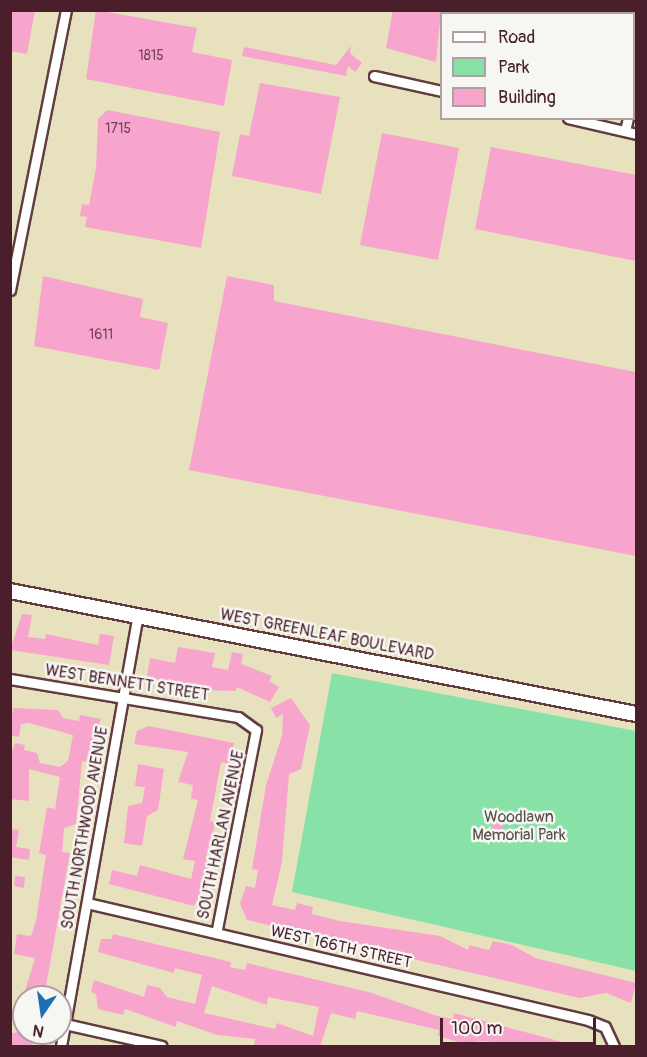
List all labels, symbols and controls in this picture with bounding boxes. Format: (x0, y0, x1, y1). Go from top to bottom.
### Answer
legend (440, 12, 635, 120)
text: Road (498, 26, 535, 49)
house number: 1815 (138, 48, 164, 64)
text: Park (498, 56, 530, 79)
text: Building (498, 86, 556, 109)
house number: 1715 (105, 121, 131, 137)
house number: 1611 (89, 327, 113, 343)
street label: WEST GREENLEAF BOULEVARD (219, 605, 435, 665)
street label: WEST BENNETT STREET (44, 661, 210, 705)
street label: SOUTH NORTHWOOD AVENUE (58, 725, 112, 931)
street label: SOUTH HARLAN AVENUE (194, 749, 248, 921)
park label: Woodlawn Memorial Park (472, 807, 566, 845)
street label: WEST 166TH STREET (269, 921, 413, 973)
north arrow (12, 985, 72, 1045)
scale bar (443, 1006, 599, 1044)
text: 100 m (451, 1017, 503, 1040)
text: N (31, 1020, 46, 1042)

